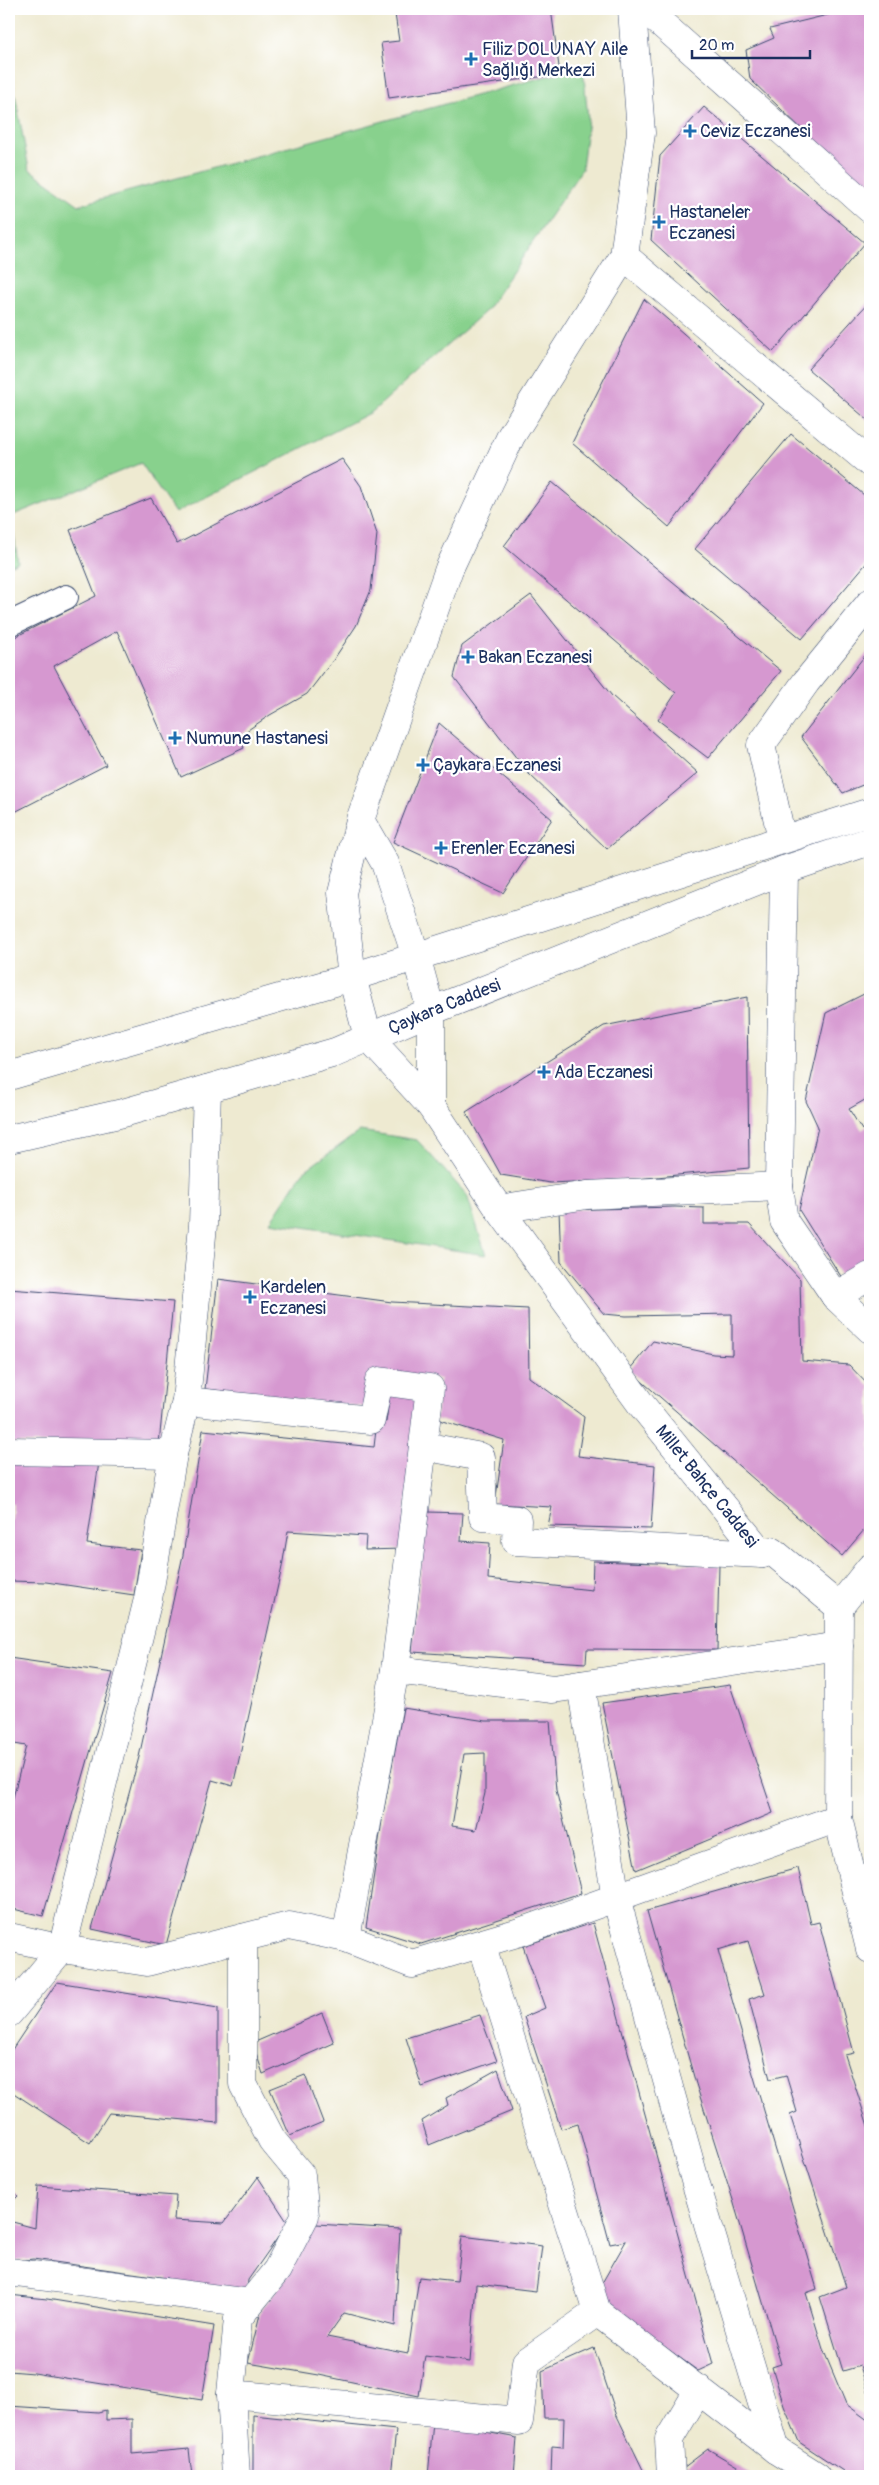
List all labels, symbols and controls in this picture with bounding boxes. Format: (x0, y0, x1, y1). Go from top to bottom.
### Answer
scale bar (692, 28, 809, 60)
text: 20 m (699, 36, 734, 55)
place label: Filiz DOLUNAY Aile Sağlığı Merkezi (482, 38, 628, 82)
marker: Filiz DOLUNAY Aile Sağlığı Merkezi (464, 52, 478, 66)
place label: Ceviz Eczanesi (700, 120, 811, 143)
marker: Ceviz Eczanesi (684, 125, 696, 137)
place label: Hastaneler Eczanesi (669, 201, 751, 245)
marker: Hastaneler Eczanesi (653, 216, 665, 228)
place label: Bakan Eczanesi (478, 646, 592, 669)
marker: Bakan Eczanesi (462, 651, 474, 663)
place label: Numune Hastanesi (186, 727, 328, 750)
marker: Numune Hastanesi (168, 731, 182, 745)
place label: Çaykara Eczanesi (433, 754, 561, 777)
marker: Çaykara Eczanesi (417, 759, 429, 771)
place label: Erenler Eczanesi (451, 837, 575, 860)
marker: Erenler Eczanesi (435, 842, 447, 854)
street label: Çaykara Caddesi (385, 973, 504, 1039)
place label: Ada Eczanesi (554, 1061, 653, 1084)
marker: Ada Eczanesi (538, 1066, 550, 1078)
place label: Kardelen Eczanesi (260, 1276, 326, 1320)
marker: Kardelen Eczanesi (244, 1291, 256, 1303)
street label: Millet Bahçe Caddesi (651, 1420, 764, 1552)

